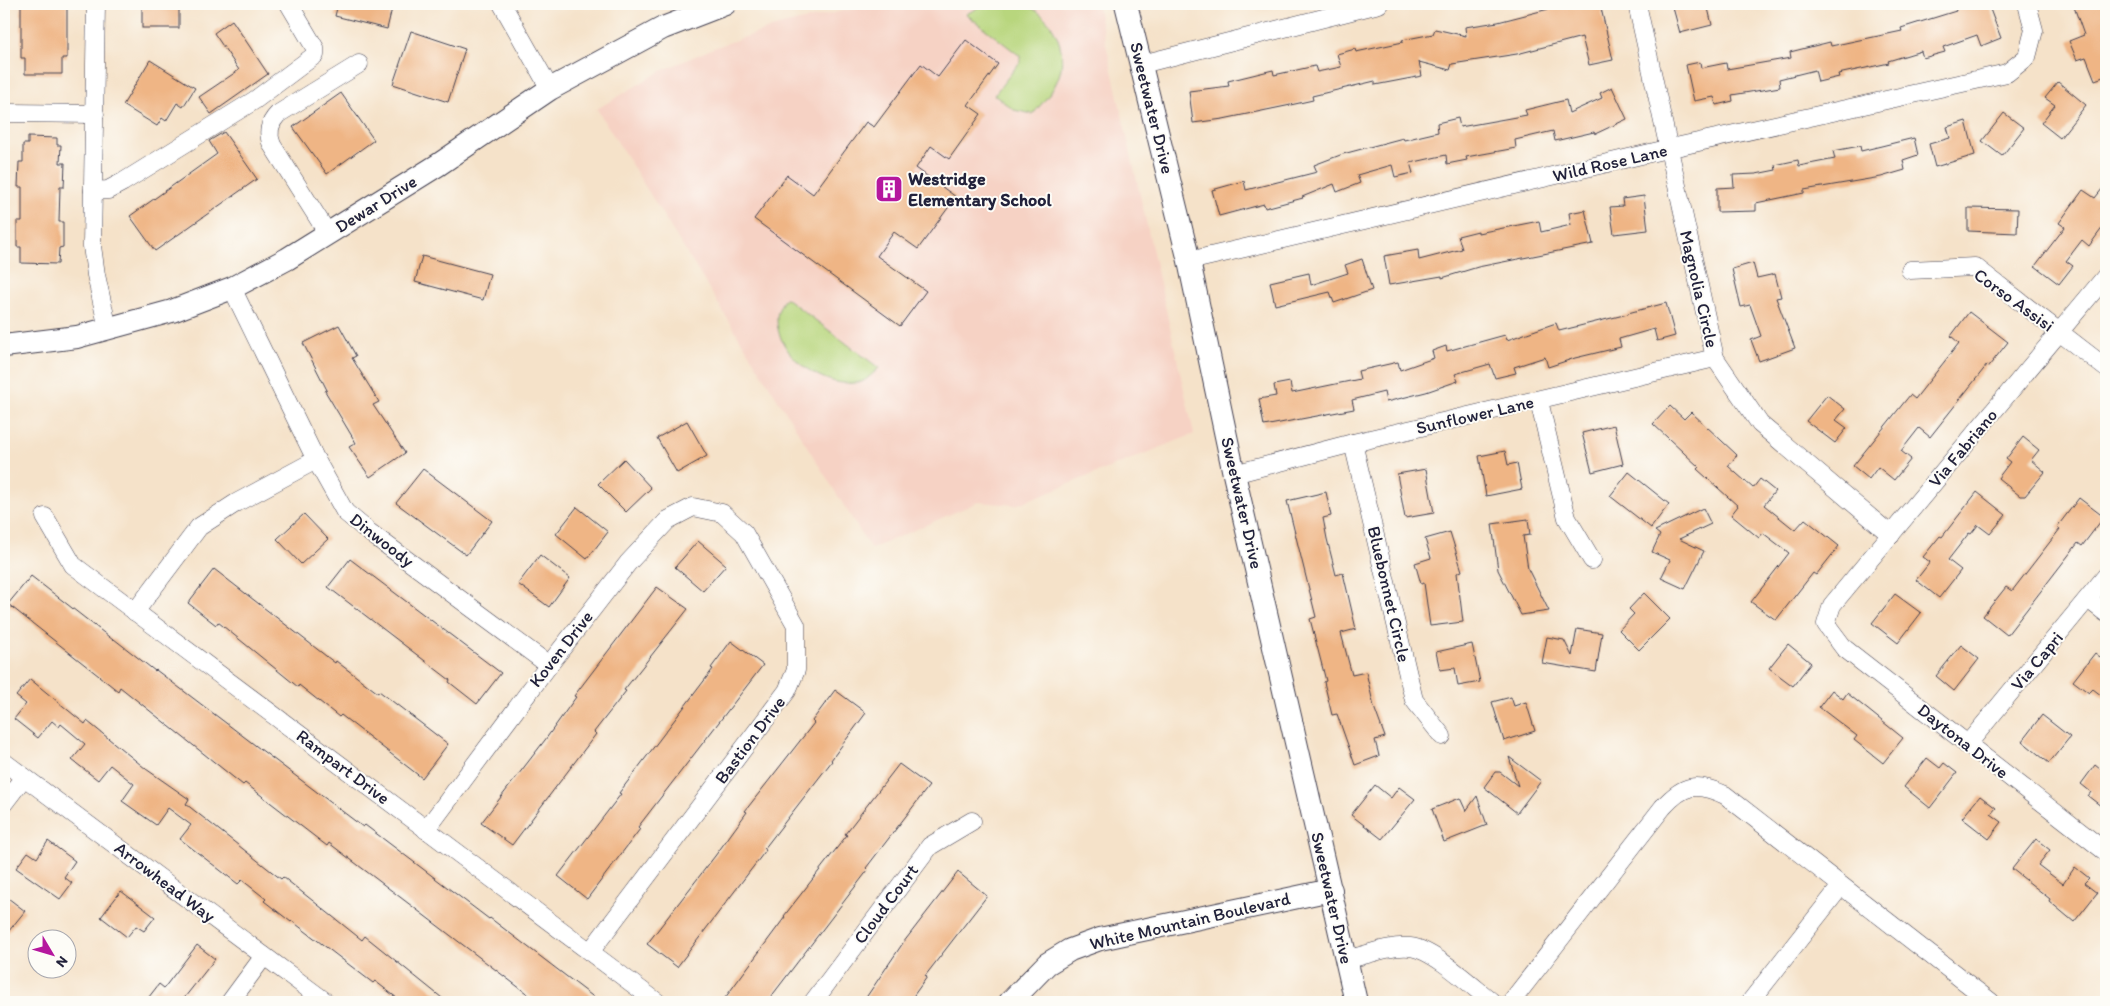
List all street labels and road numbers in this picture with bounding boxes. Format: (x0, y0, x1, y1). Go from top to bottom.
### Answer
street label: Sweetwater Drive (1125, 40, 1179, 176)
street label: Wild Rose Lane (1550, 139, 1670, 187)
street label: Dewar Drive (331, 170, 421, 238)
street label: Magnolia Circle (1675, 228, 1723, 350)
street label: Corso Assisi (1970, 263, 2058, 337)
street label: Sunflower Lane (1414, 391, 1536, 439)
street label: Via Fabriano (1924, 404, 2002, 492)
street label: Sweetwater Drive (1216, 435, 1268, 571)
street label: Dinwoody (345, 508, 419, 572)
street label: Bluebonnet Circle (1363, 524, 1415, 664)
street label: Koven Drive (524, 606, 598, 692)
street label: Via Capri (2006, 627, 2068, 695)
street label: Bastion Drive (710, 692, 790, 788)
street label: Daytona Drive (1913, 699, 2013, 783)
street label: Rampart Drive (292, 725, 394, 809)
street label: Sweetwater Drive (1306, 830, 1358, 966)
street label: Arrowhead Way (110, 837, 220, 927)
street label: Cloud Court (849, 860, 923, 948)
street label: White Mountain Boulevard (1087, 887, 1293, 955)

